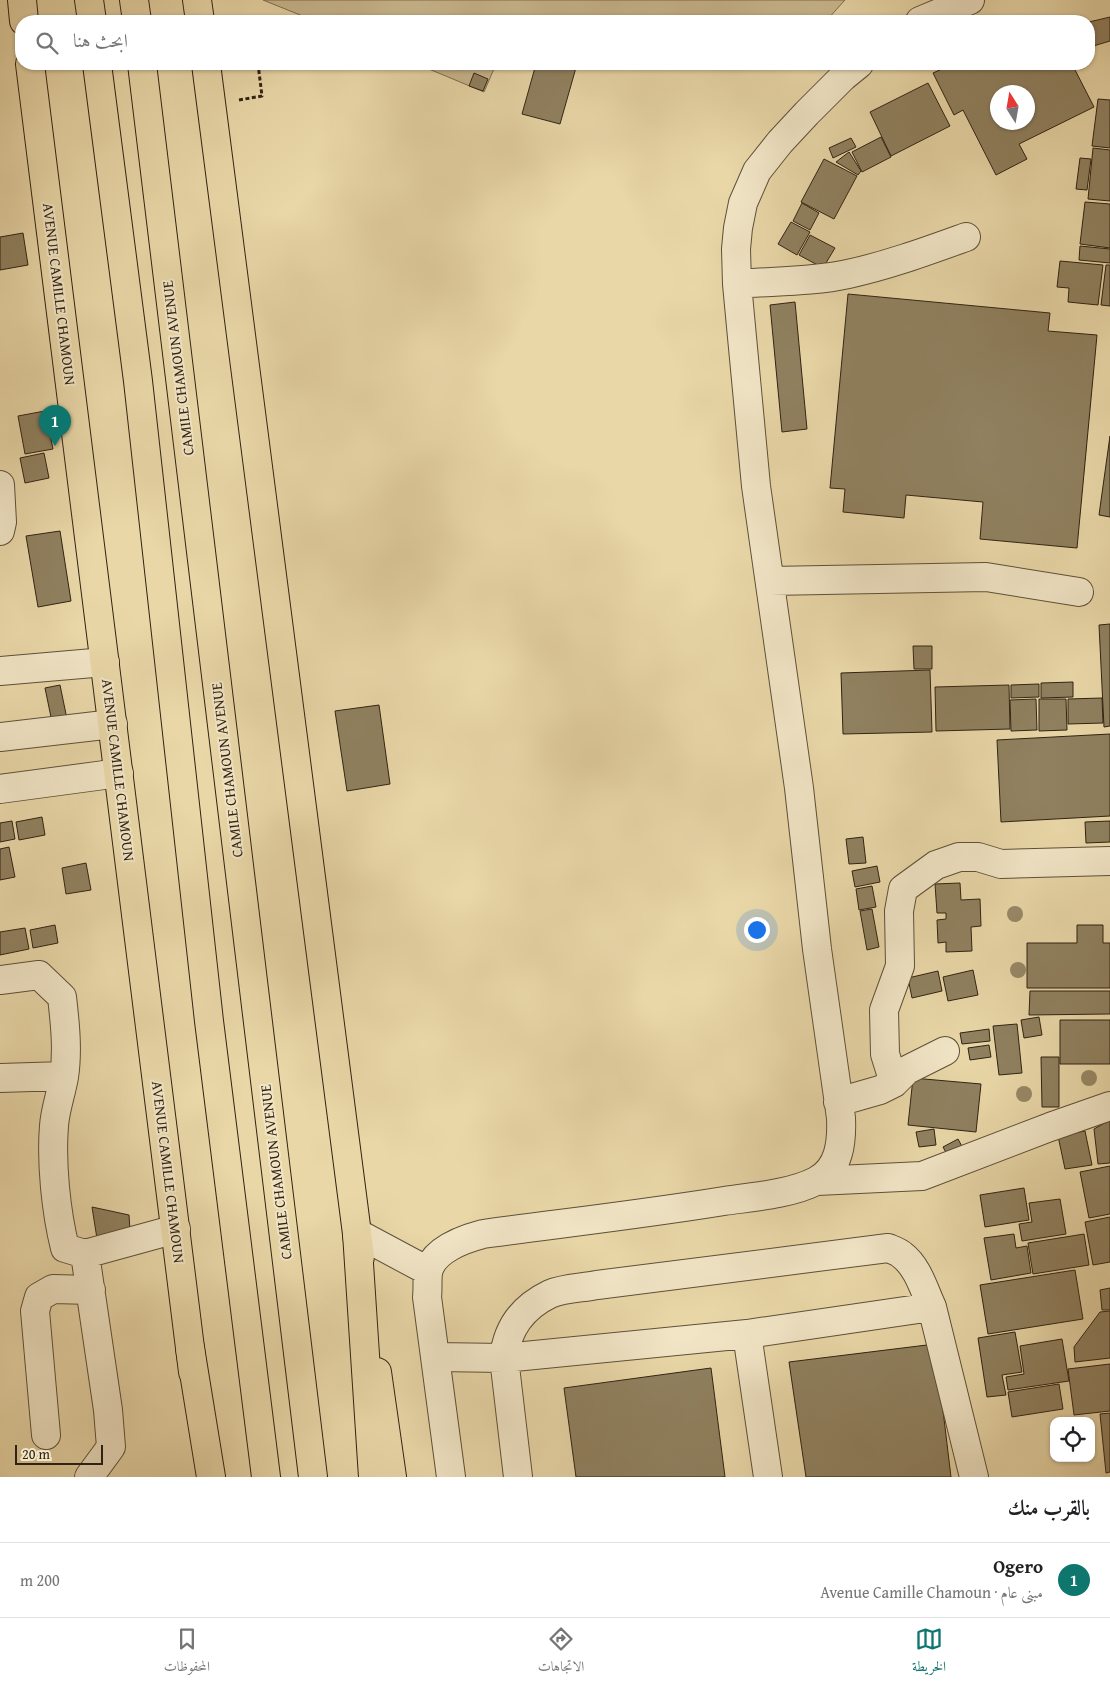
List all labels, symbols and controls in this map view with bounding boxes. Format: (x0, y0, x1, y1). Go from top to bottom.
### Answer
search box (15, 15, 1095, 70)
text: ابحث هنا (73, 26, 128, 54)
icon: search (33, 29, 61, 57)
north arrow (990, 85, 1035, 130)
street label: AVENUE CAMILLE CHAMOUN (38, 202, 81, 386)
street label: CAMILE CHAMOUN AVENUE (156, 279, 199, 457)
pin: 1 (39, 405, 71, 446)
street label: AVENUE CAMILLE CHAMOUN (97, 678, 140, 862)
street label: CAMILE CHAMOUN AVENUE (205, 681, 248, 859)
your location (744, 917, 770, 943)
street label: AVENUE CAMILLE CHAMOUN (147, 1080, 190, 1264)
street label: CAMILE CHAMOUN AVENUE (254, 1083, 297, 1261)
map controls (1050, 1417, 1095, 1462)
button: locate (1050, 1417, 1095, 1462)
scale bar (15, 1442, 102, 1465)
text: 20 m (22, 1444, 50, 1464)
text: بالقرب منك (1008, 1492, 1090, 1523)
text: Ogero (993, 1552, 1043, 1580)
text: 200 m (20, 1568, 60, 1592)
text: 1 (1070, 1568, 1078, 1592)
text: مبنى عام · Avenue Camille Chamoun (820, 1580, 1043, 1604)
tab: المحفوظات (164, 1625, 210, 1680)
tab: الاتجاهات (538, 1625, 584, 1680)
tab: الخريطة (912, 1625, 946, 1680)

